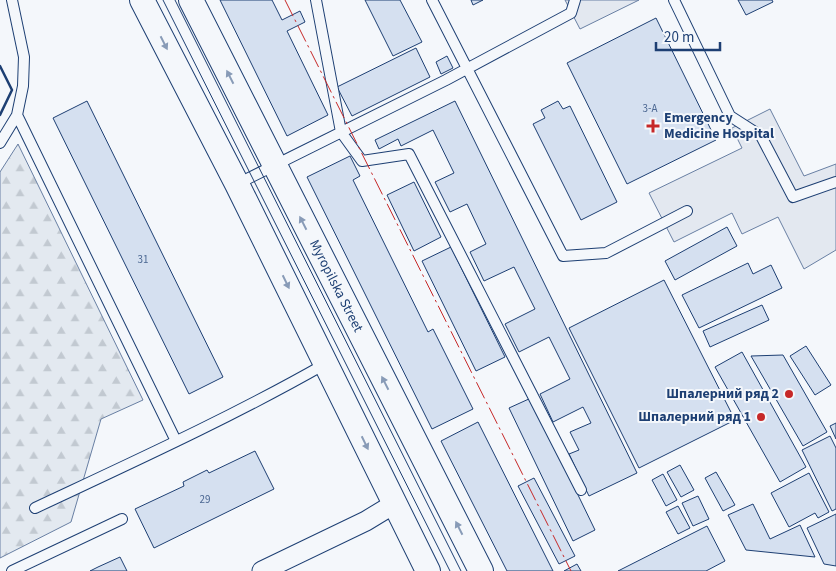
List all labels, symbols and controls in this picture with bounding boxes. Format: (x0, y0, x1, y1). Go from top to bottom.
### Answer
scale bar (656, 20, 720, 52)
text: 20 m (664, 27, 694, 48)
one-way arrow (160, 36, 168, 51)
one-way arrow (226, 70, 234, 85)
house number: 3-А (643, 101, 657, 116)
place label: Emergency Medicine Hospital (664, 108, 774, 144)
marker: Emergency Medicine Hospital (646, 119, 660, 133)
one-way arrow (299, 215, 307, 230)
street label: Myropilska Street (304, 236, 368, 336)
house number: 31 (138, 252, 148, 267)
one-way arrow (282, 275, 290, 289)
one-way arrow (381, 376, 389, 390)
place label: Шпалерний ряд 2 (666, 384, 779, 404)
marker: Шпалерний ряд 2 (783, 388, 795, 400)
place label: Шпалерний ряд 1 (638, 407, 751, 427)
marker: Шпалерний ряд 1 (755, 411, 767, 423)
one-way arrow (361, 436, 369, 450)
house number: 29 (200, 492, 210, 507)
one-way arrow (455, 520, 463, 535)

